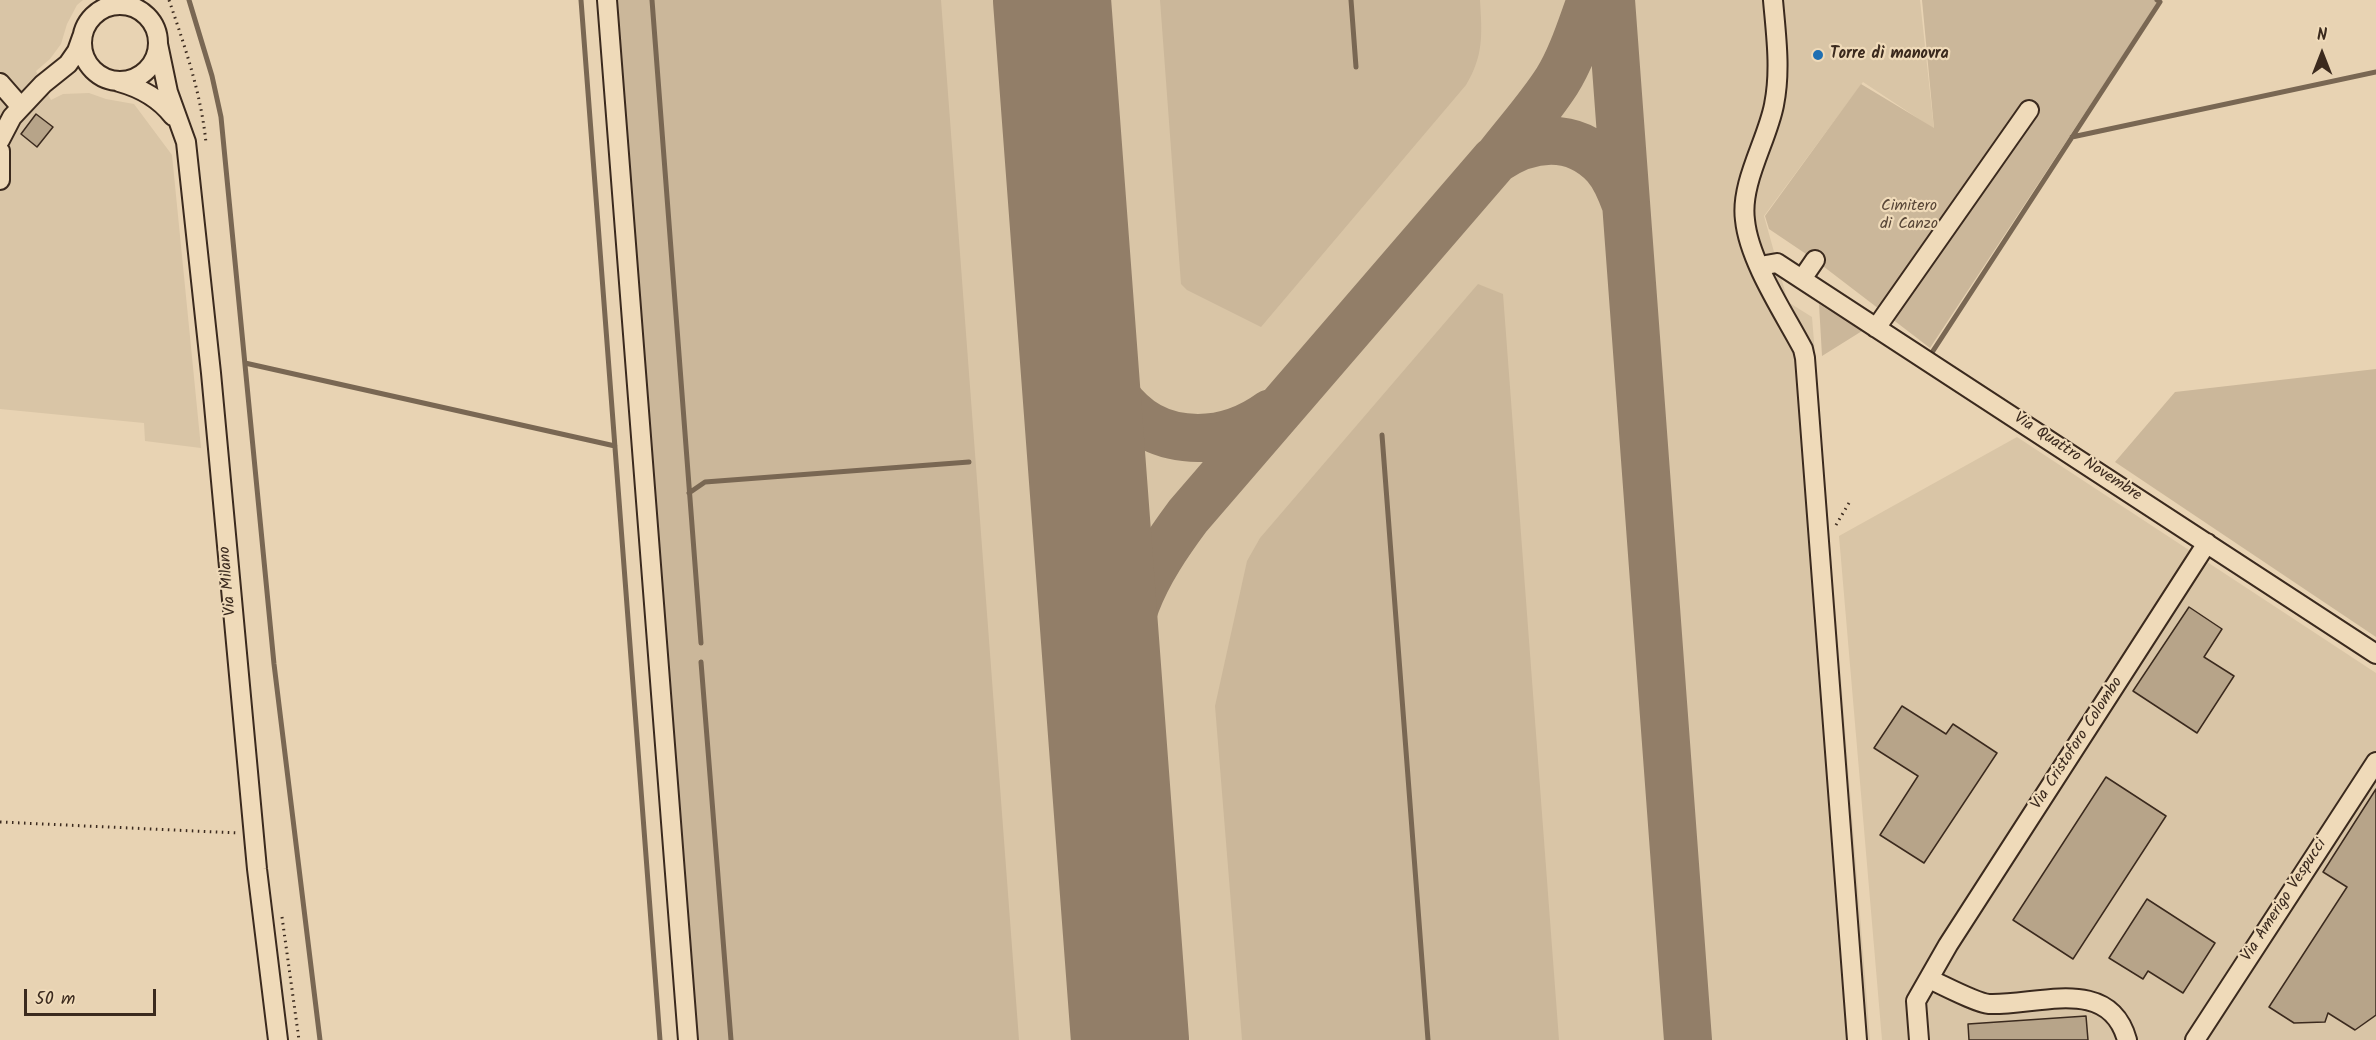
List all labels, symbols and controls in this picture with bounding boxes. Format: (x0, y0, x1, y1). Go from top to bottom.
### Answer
text: N (2317, 23, 2327, 48)
north arrow (2292, 24, 2352, 84)
place label: Torre di manovra (1830, 45, 1949, 65)
marker: Torre di manovra (1811, 48, 1825, 62)
park label: Cimitero di Canzo (1880, 197, 1938, 235)
street label: Via Quattro Novembre (2009, 409, 2145, 507)
street label: Via Milano (216, 545, 242, 617)
street label: Via Cristoforo Colombo (2028, 674, 2128, 814)
street label: Via Amerigo Vespucci (2238, 836, 2332, 966)
scale bar (27, 977, 159, 1015)
text: 50 m (35, 985, 75, 1014)

